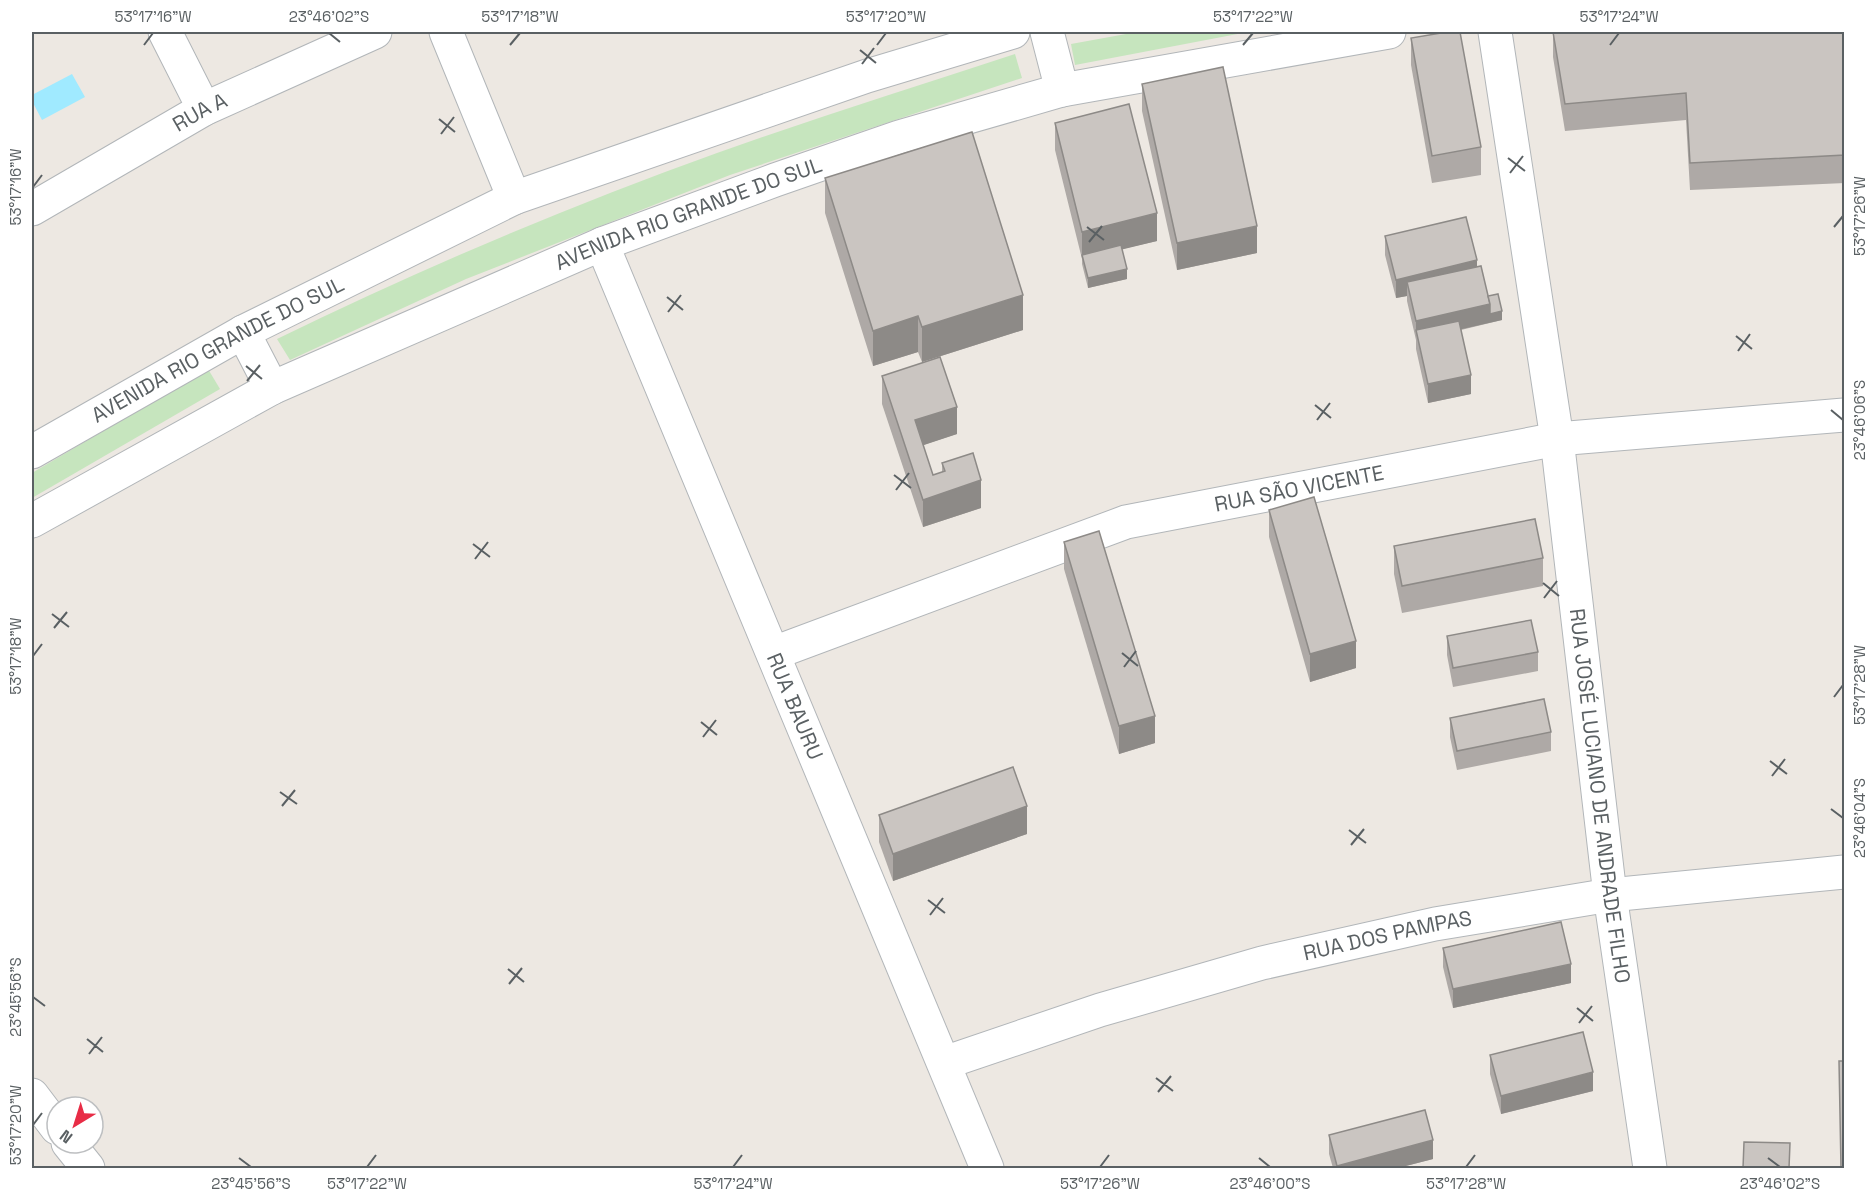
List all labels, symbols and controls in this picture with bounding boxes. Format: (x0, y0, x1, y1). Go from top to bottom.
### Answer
text: 53°17'16"W (114, 7, 192, 26)
text: 23°46'02"S (289, 7, 369, 26)
text: 53°17'18"W (481, 7, 559, 26)
text: 53°17'20"W (846, 7, 926, 26)
text: 53°17'22"W (1213, 7, 1293, 26)
text: 53°17'24"W (1579, 7, 1659, 26)
street label: RUA A (167, 86, 231, 137)
text: 53°17'16"W (6, 148, 25, 226)
street label: AVENIDA RIO GRANDE DO SUL (551, 151, 825, 276)
text: 53°17'26"W (1850, 176, 1869, 256)
street label: AVENIDA RIO GRANDE DO SUL (86, 270, 348, 429)
text: 23°46'06"S (1850, 380, 1869, 460)
street label: RUA SÃO VICENTE (1212, 459, 1386, 518)
street label: RUA JOSÉ LUCIANO DE ANDRADE FILHO (1564, 607, 1637, 985)
text: 53°17'18"W (6, 617, 25, 695)
text: 53°17'28"W (1850, 645, 1869, 725)
street label: RUA BAURU (761, 649, 829, 764)
text: 23°46'04"S (1850, 778, 1869, 858)
street label: RUA DOS PAMPAS (1300, 904, 1474, 966)
text: 23°45'56"S (6, 957, 25, 1037)
text: 53°17'20"W (6, 1085, 25, 1165)
north arrow (45, 1095, 105, 1155)
text: N (55, 1125, 77, 1148)
text: 23°45'56"S (211, 1174, 291, 1193)
text: 53°17'22"W (327, 1174, 407, 1193)
text: 53°17'24"W (693, 1174, 773, 1193)
text: 53°17'26"W (1060, 1174, 1140, 1193)
text: 23°46'00"S (1230, 1174, 1310, 1193)
text: 53°17'28"W (1426, 1174, 1506, 1193)
text: 23°46'02"S (1740, 1174, 1820, 1193)

